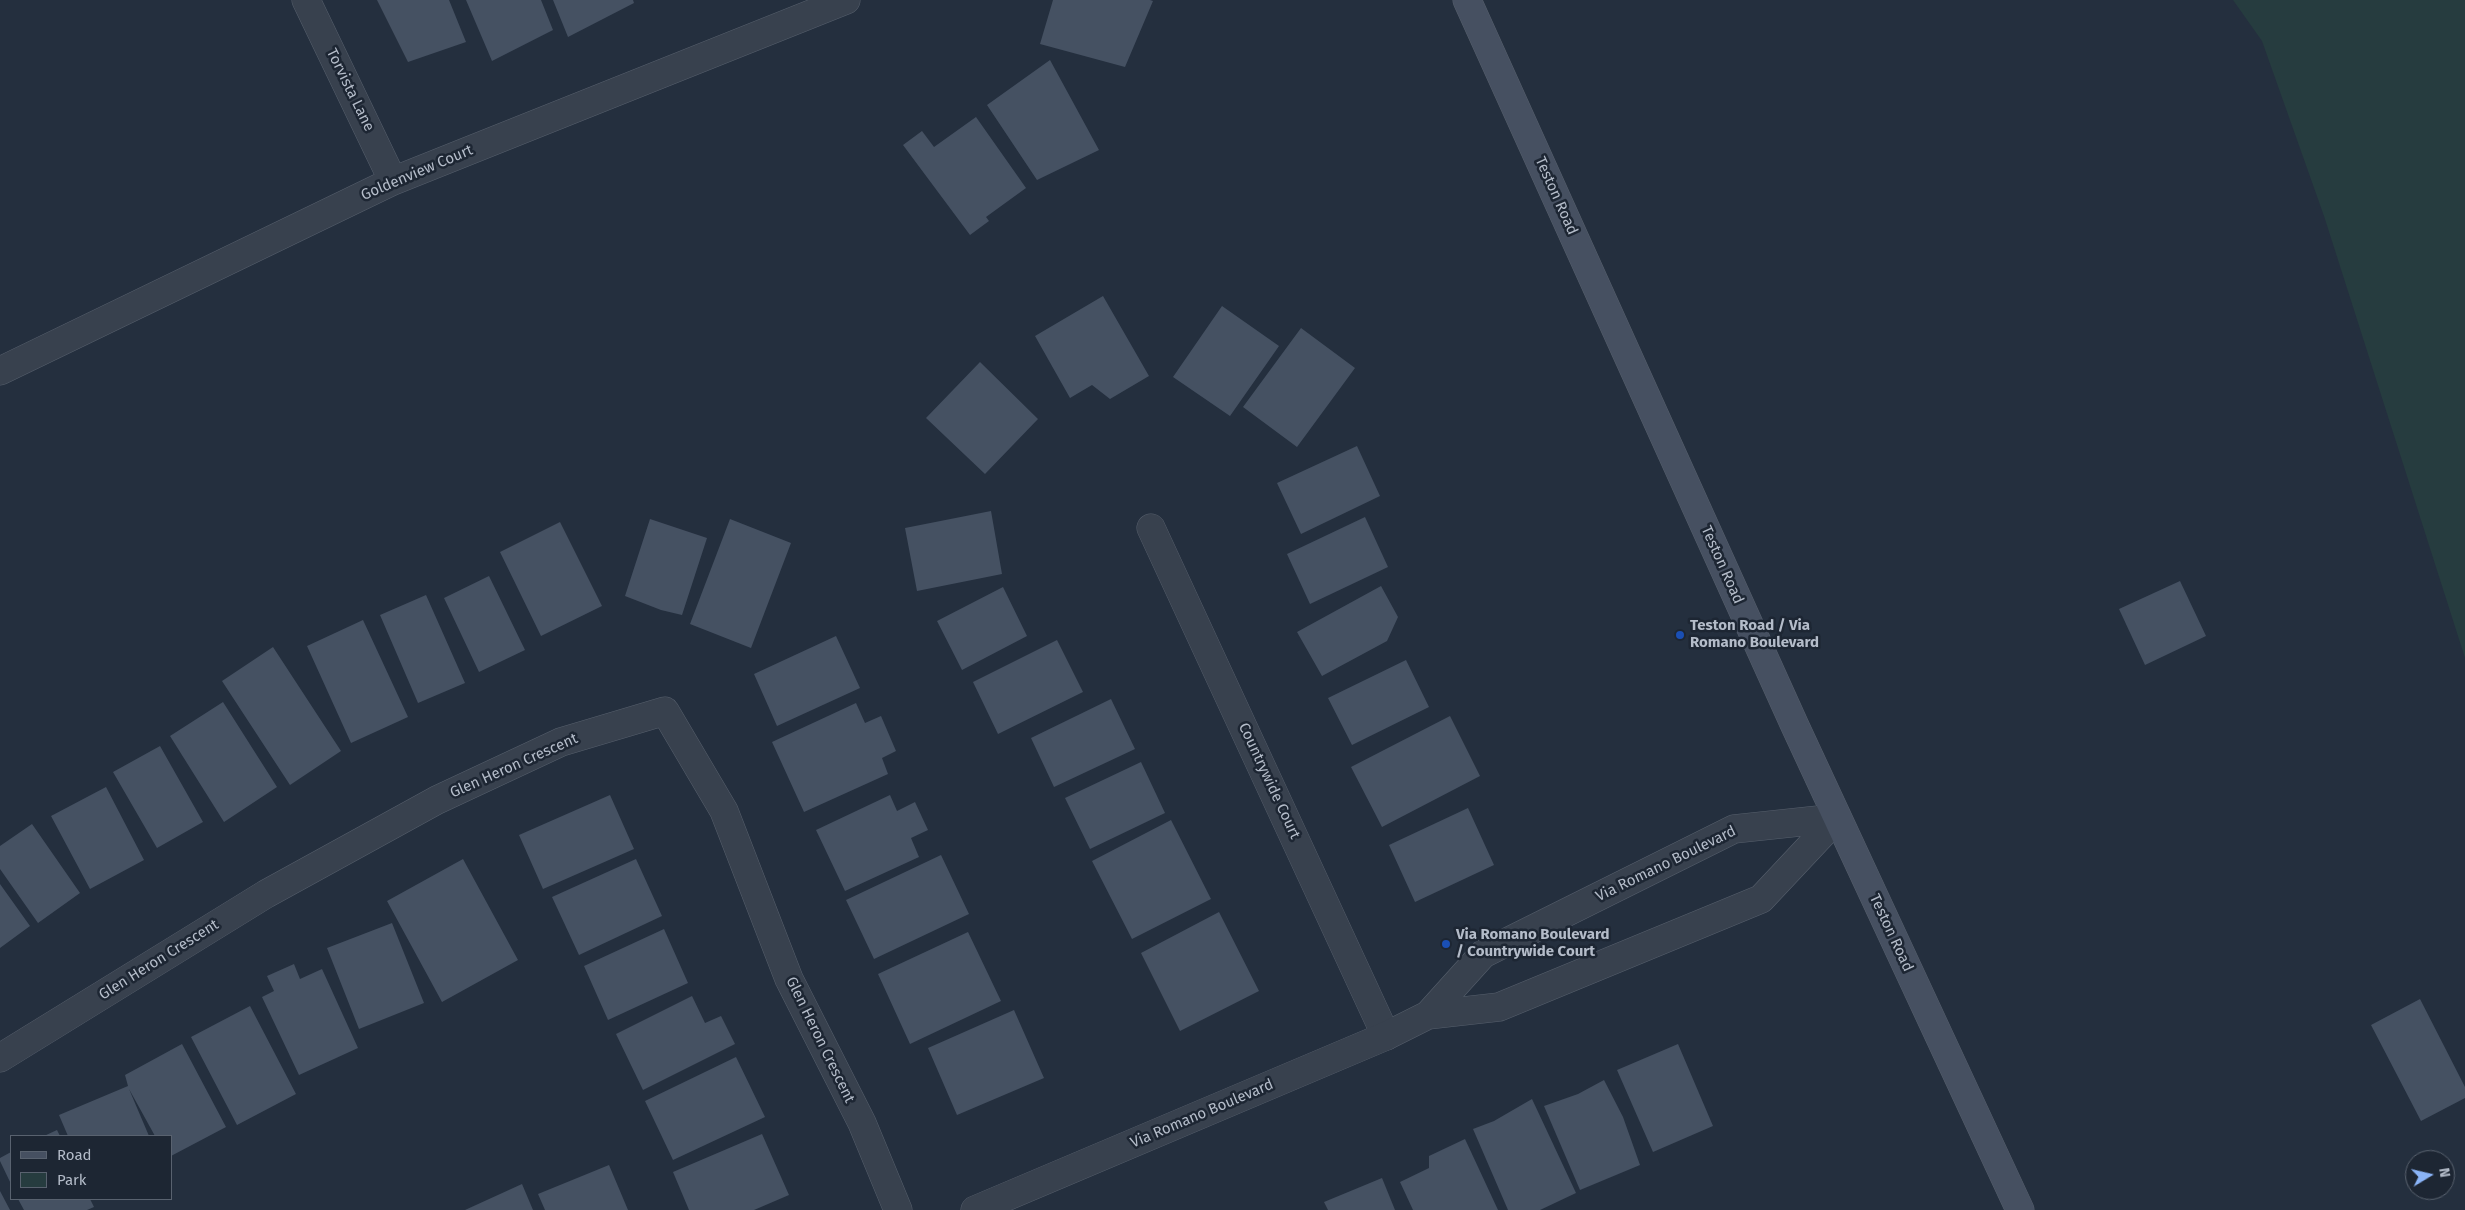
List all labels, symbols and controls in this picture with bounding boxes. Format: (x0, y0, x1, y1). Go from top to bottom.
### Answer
street label: Torvista Lane (322, 46, 378, 134)
street label: Goldenview Court (358, 141, 476, 205)
street label: Teston Road (1531, 154, 1581, 238)
street label: Teston Road (1697, 523, 1747, 607)
place label: Teston Road / Via Romano Boulevard (1690, 617, 1819, 652)
marker: Teston Road / Via Romano Boulevard (1674, 629, 1686, 641)
street label: Countrywide Court (1234, 720, 1304, 842)
street label: Glen Heron Crescent (447, 730, 581, 802)
street label: Via Romano Boulevard (1593, 822, 1739, 906)
street label: Teston Road (1865, 891, 1917, 975)
street label: Glen Heron Crescent (96, 916, 222, 1004)
place label: Via Romano Boulevard / Countrywide Court (1456, 926, 1609, 961)
marker: Via Romano Boulevard / Countrywide Court (1440, 938, 1452, 950)
street label: Glen Heron Crescent (782, 974, 858, 1106)
street label: Via Romano Boulevard (1128, 1076, 1276, 1152)
legend (10, 1135, 172, 1200)
text: Road (57, 1146, 92, 1164)
north arrow (2405, 1150, 2455, 1200)
text: N (2435, 1167, 2453, 1179)
text: Park (57, 1171, 87, 1189)

